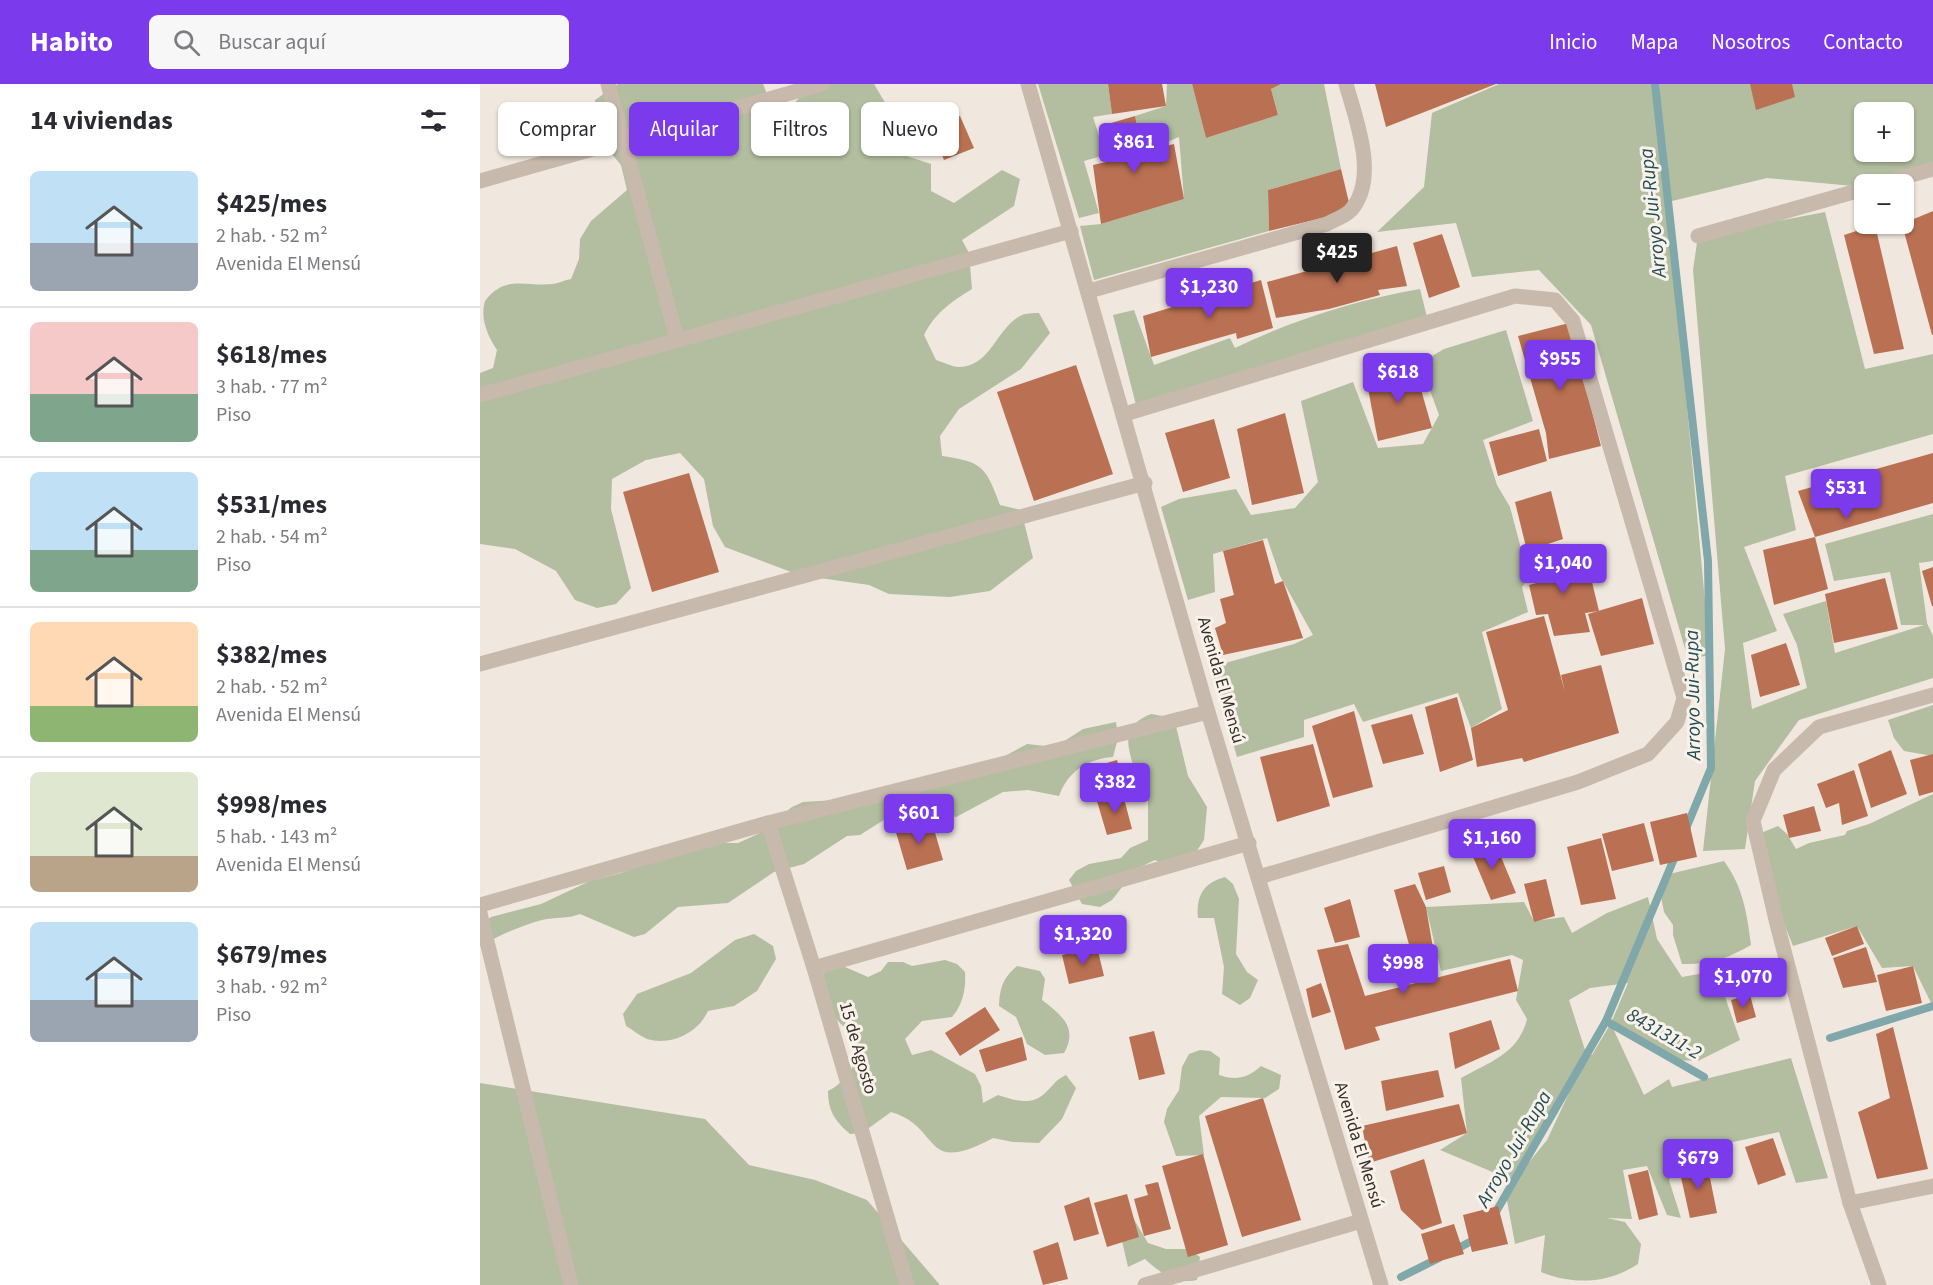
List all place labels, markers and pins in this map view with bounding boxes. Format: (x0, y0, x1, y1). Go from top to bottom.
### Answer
pin: $861 (1098, 123, 1170, 174)
pin: $425 (1301, 233, 1373, 284)
pin: $1,230 (1160, 268, 1258, 319)
pin: $955 (1524, 340, 1596, 391)
pin: $618 (1362, 353, 1434, 404)
pin: $531 (1810, 469, 1882, 520)
pin: $1,040 (1514, 544, 1612, 595)
pin: $382 (1079, 763, 1151, 814)
pin: $601 (883, 794, 955, 845)
pin: $1,160 (1443, 819, 1541, 870)
pin: $1,320 (1034, 915, 1132, 966)
pin: $998 (1367, 944, 1439, 995)
pin: $1,070 (1694, 958, 1792, 1009)
pin: $679 (1662, 1139, 1734, 1190)

